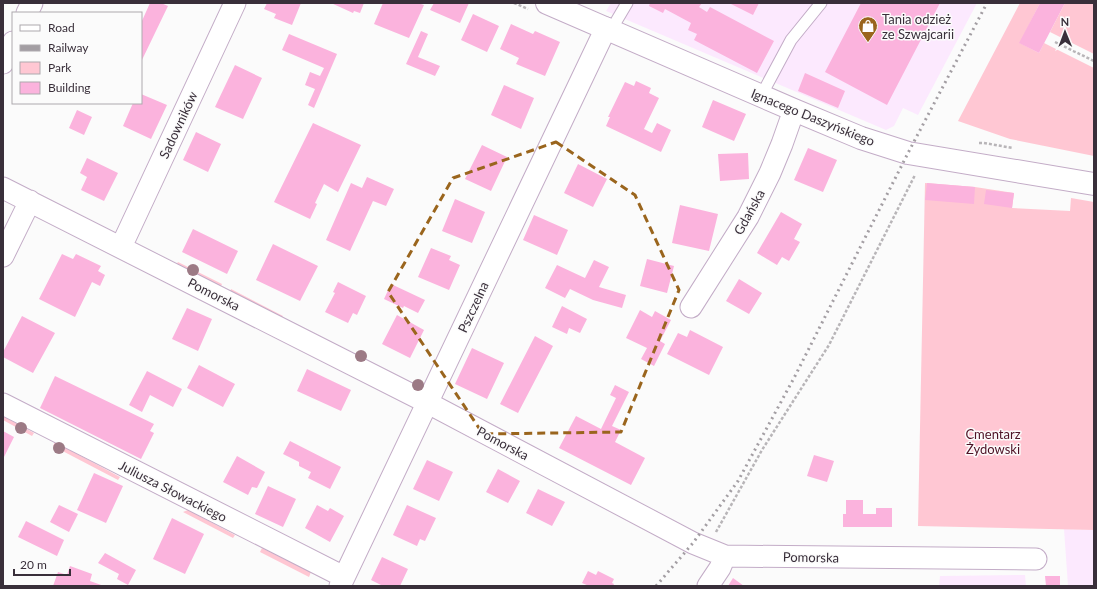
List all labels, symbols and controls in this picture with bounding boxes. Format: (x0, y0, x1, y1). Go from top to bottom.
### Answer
place label: Tania odzież ze Szwajcarii (882, 11, 954, 42)
legend (12, 12, 142, 104)
north arrow (1045, 12, 1085, 52)
shop icon: Tania odzież ze Szwajcarii (857, 15, 879, 43)
text: N (1060, 15, 1069, 28)
text: Road (48, 20, 75, 35)
text: Railway (48, 40, 89, 55)
text: Park (48, 60, 72, 75)
text: Building (48, 80, 91, 95)
street label: Ignacego Daszyńskiego (749, 85, 877, 149)
street label: Sadowników (155, 89, 201, 161)
street label: Gdańska (730, 187, 768, 237)
street label: Pomorska (185, 274, 243, 314)
street label: Pszczelna (454, 279, 492, 335)
street label: Pomorska (474, 423, 532, 463)
park label: Cmentarz Żydowski (965, 426, 1021, 457)
street label: Juliusza Słowackiego (116, 457, 230, 525)
street label: Pomorska (783, 549, 839, 565)
scale bar (14, 551, 70, 577)
text: 20 m (20, 557, 47, 572)

